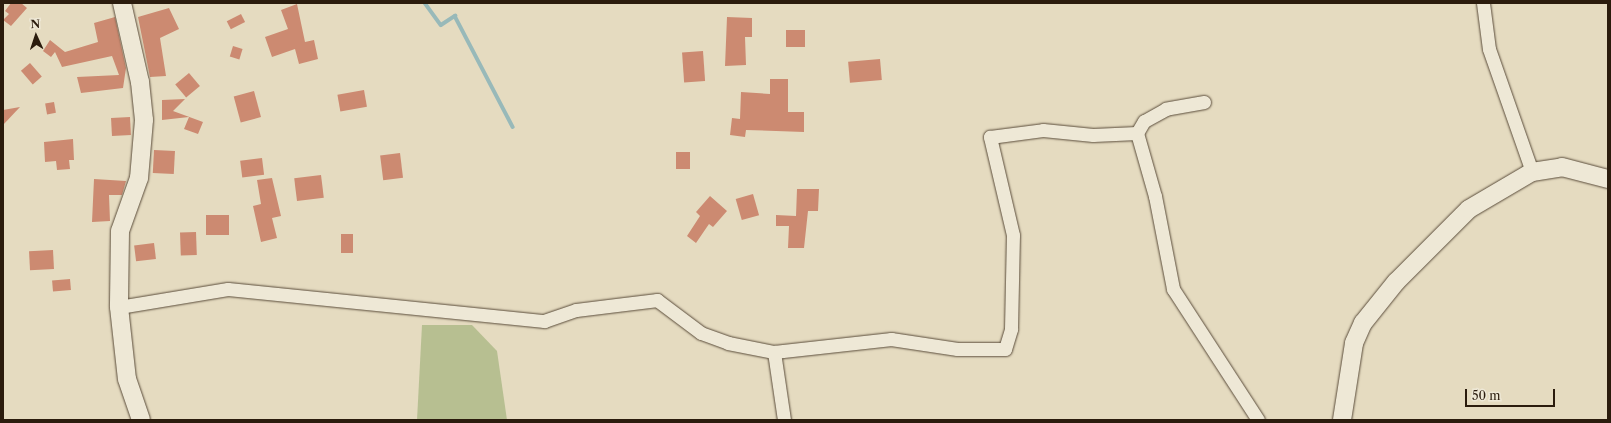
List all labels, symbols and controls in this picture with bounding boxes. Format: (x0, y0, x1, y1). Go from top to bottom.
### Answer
north arrow (16, 16, 56, 56)
text: N (30, 17, 41, 31)
scale bar (1467, 381, 1557, 407)
text: 50 m (1472, 388, 1501, 403)

